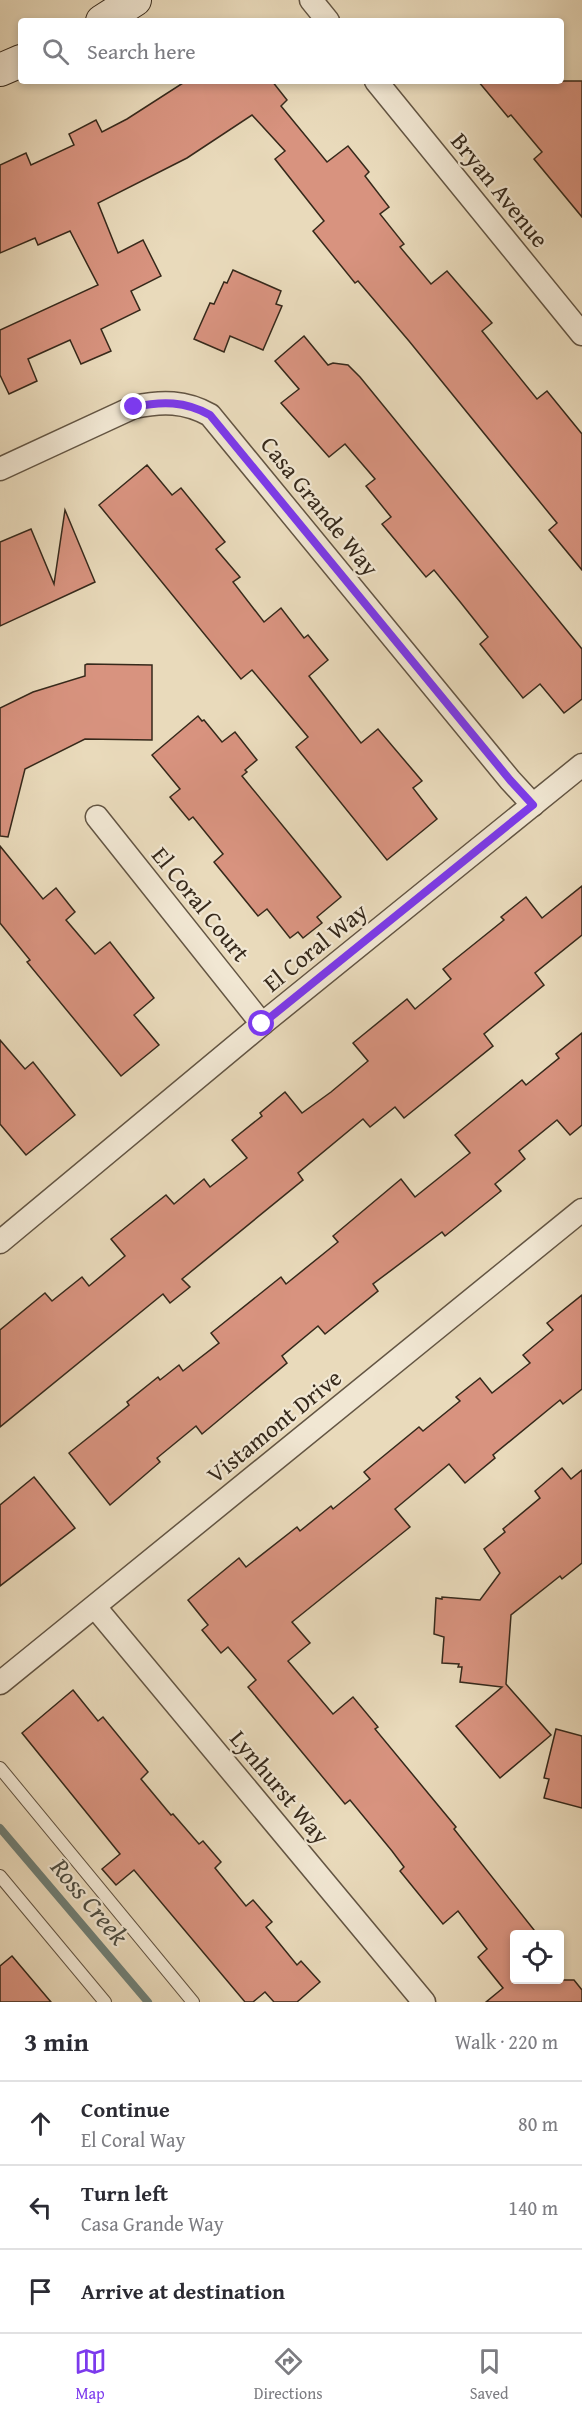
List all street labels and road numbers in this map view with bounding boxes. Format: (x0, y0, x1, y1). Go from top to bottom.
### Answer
street label: Bryan Avenue (443, 125, 557, 255)
street label: Casa Grande Way (253, 428, 388, 584)
street label: El Coral Court (144, 839, 259, 969)
street label: El Coral Way (255, 894, 375, 1000)
street label: Vistamont Drive (199, 1361, 349, 1491)
street label: Lynhurst Way (222, 1722, 338, 1852)

